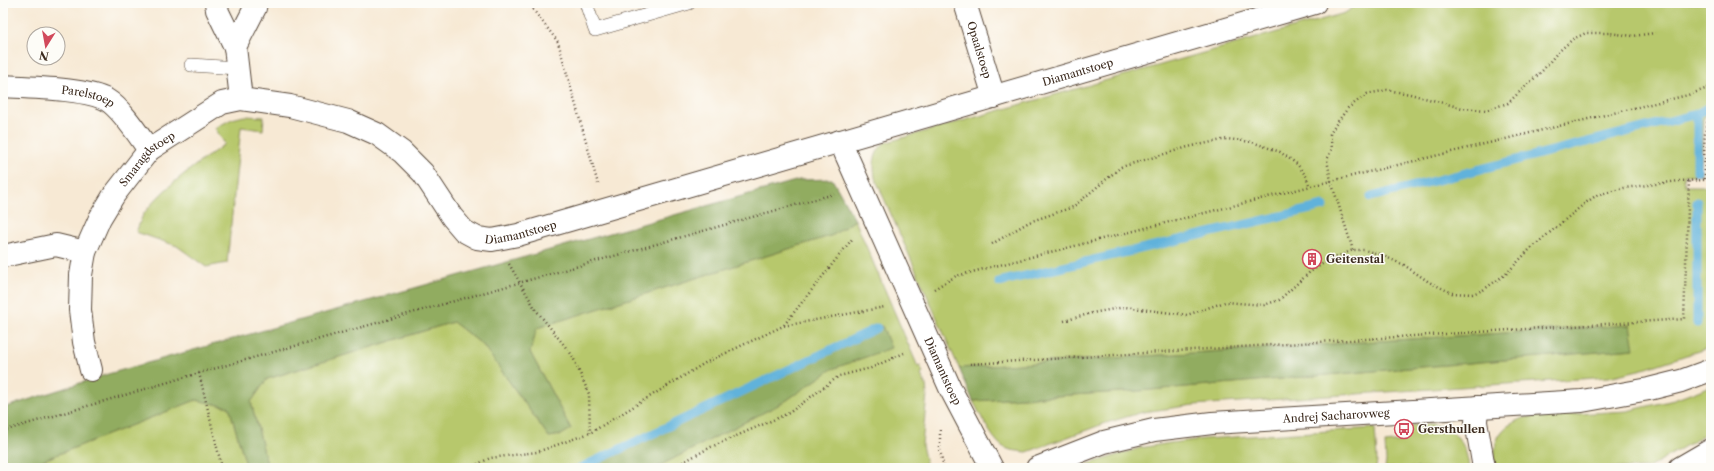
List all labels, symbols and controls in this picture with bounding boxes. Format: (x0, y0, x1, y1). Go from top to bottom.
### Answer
street label: Opaalstoep (964, 19, 995, 80)
north arrow (26, 26, 66, 66)
text: N (38, 48, 50, 64)
street label: Diamantstoep (1041, 55, 1115, 89)
street label: Parelstoep (61, 83, 118, 110)
street label: Smaragdstoep (116, 128, 178, 189)
street label: Diamantstoep (484, 217, 558, 247)
building icon: Geitenstal (1301, 248, 1323, 270)
place label: Geitenstal (1326, 252, 1384, 266)
street label: Diamantstoep (921, 335, 965, 408)
street label: Andrej Sacharovweg (1281, 405, 1390, 426)
bus stop icon: Gersthullen (1393, 418, 1415, 440)
place label: Gersthullen (1418, 422, 1486, 436)

